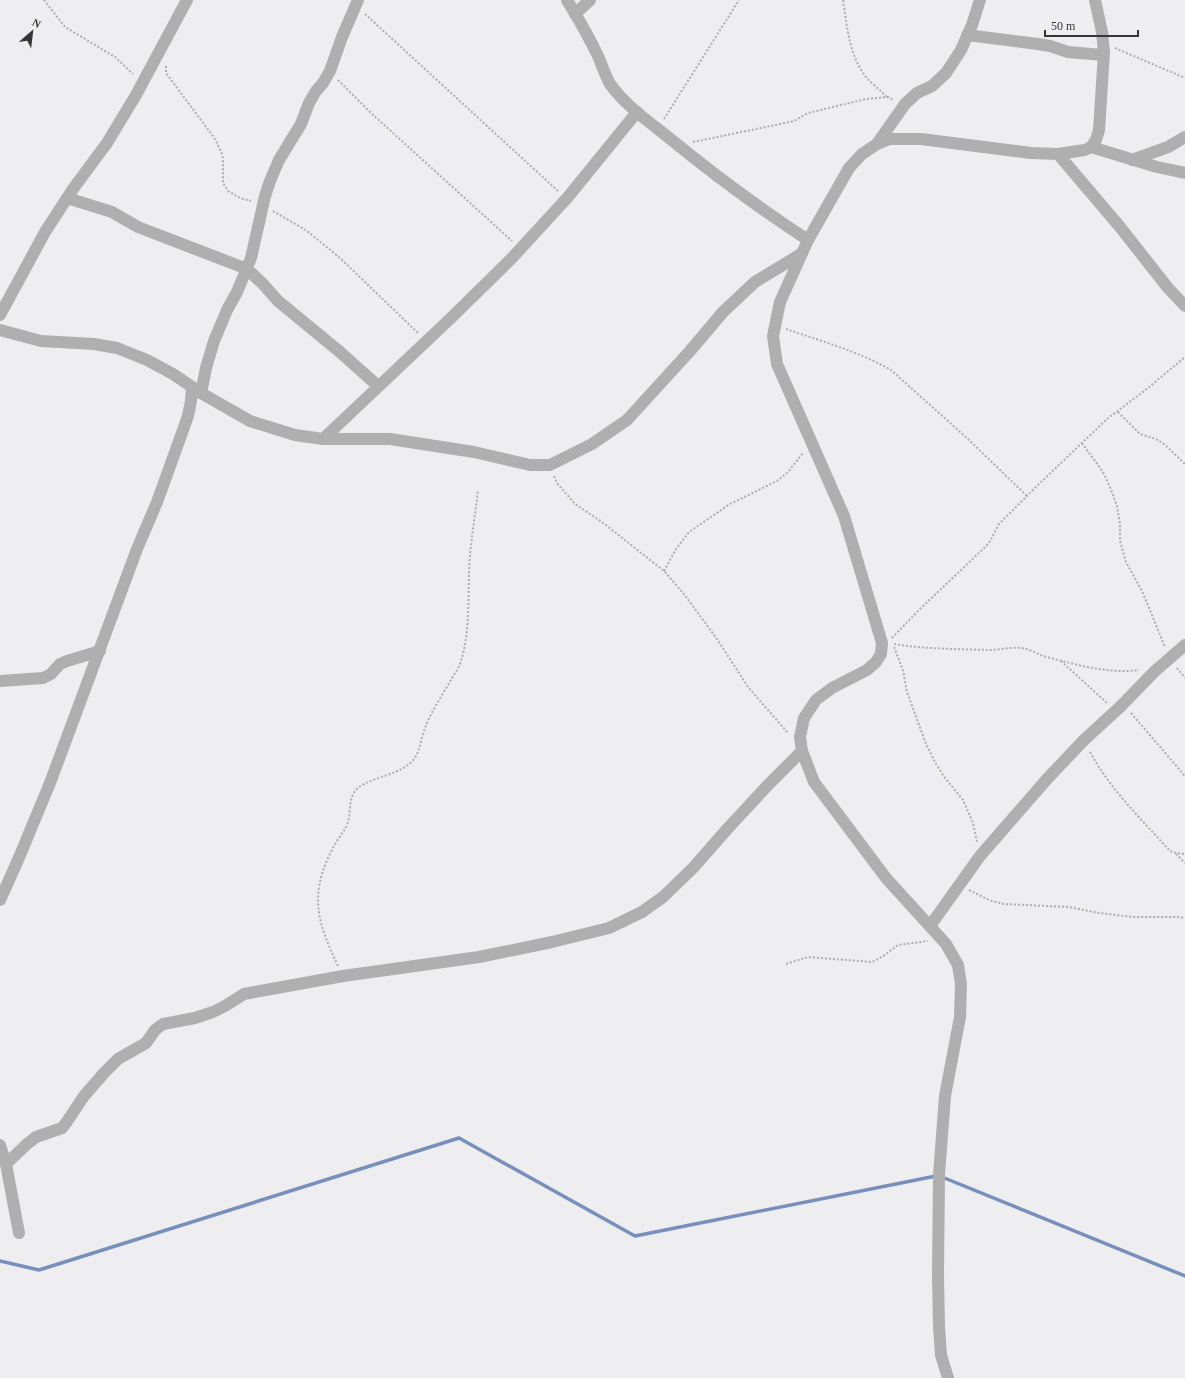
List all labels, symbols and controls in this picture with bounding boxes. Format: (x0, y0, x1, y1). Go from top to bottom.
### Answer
north arrow (12, 12, 52, 52)
scale bar (1045, 12, 1138, 38)
text: N (30, 16, 43, 30)
text: 50 m (1051, 19, 1076, 33)

